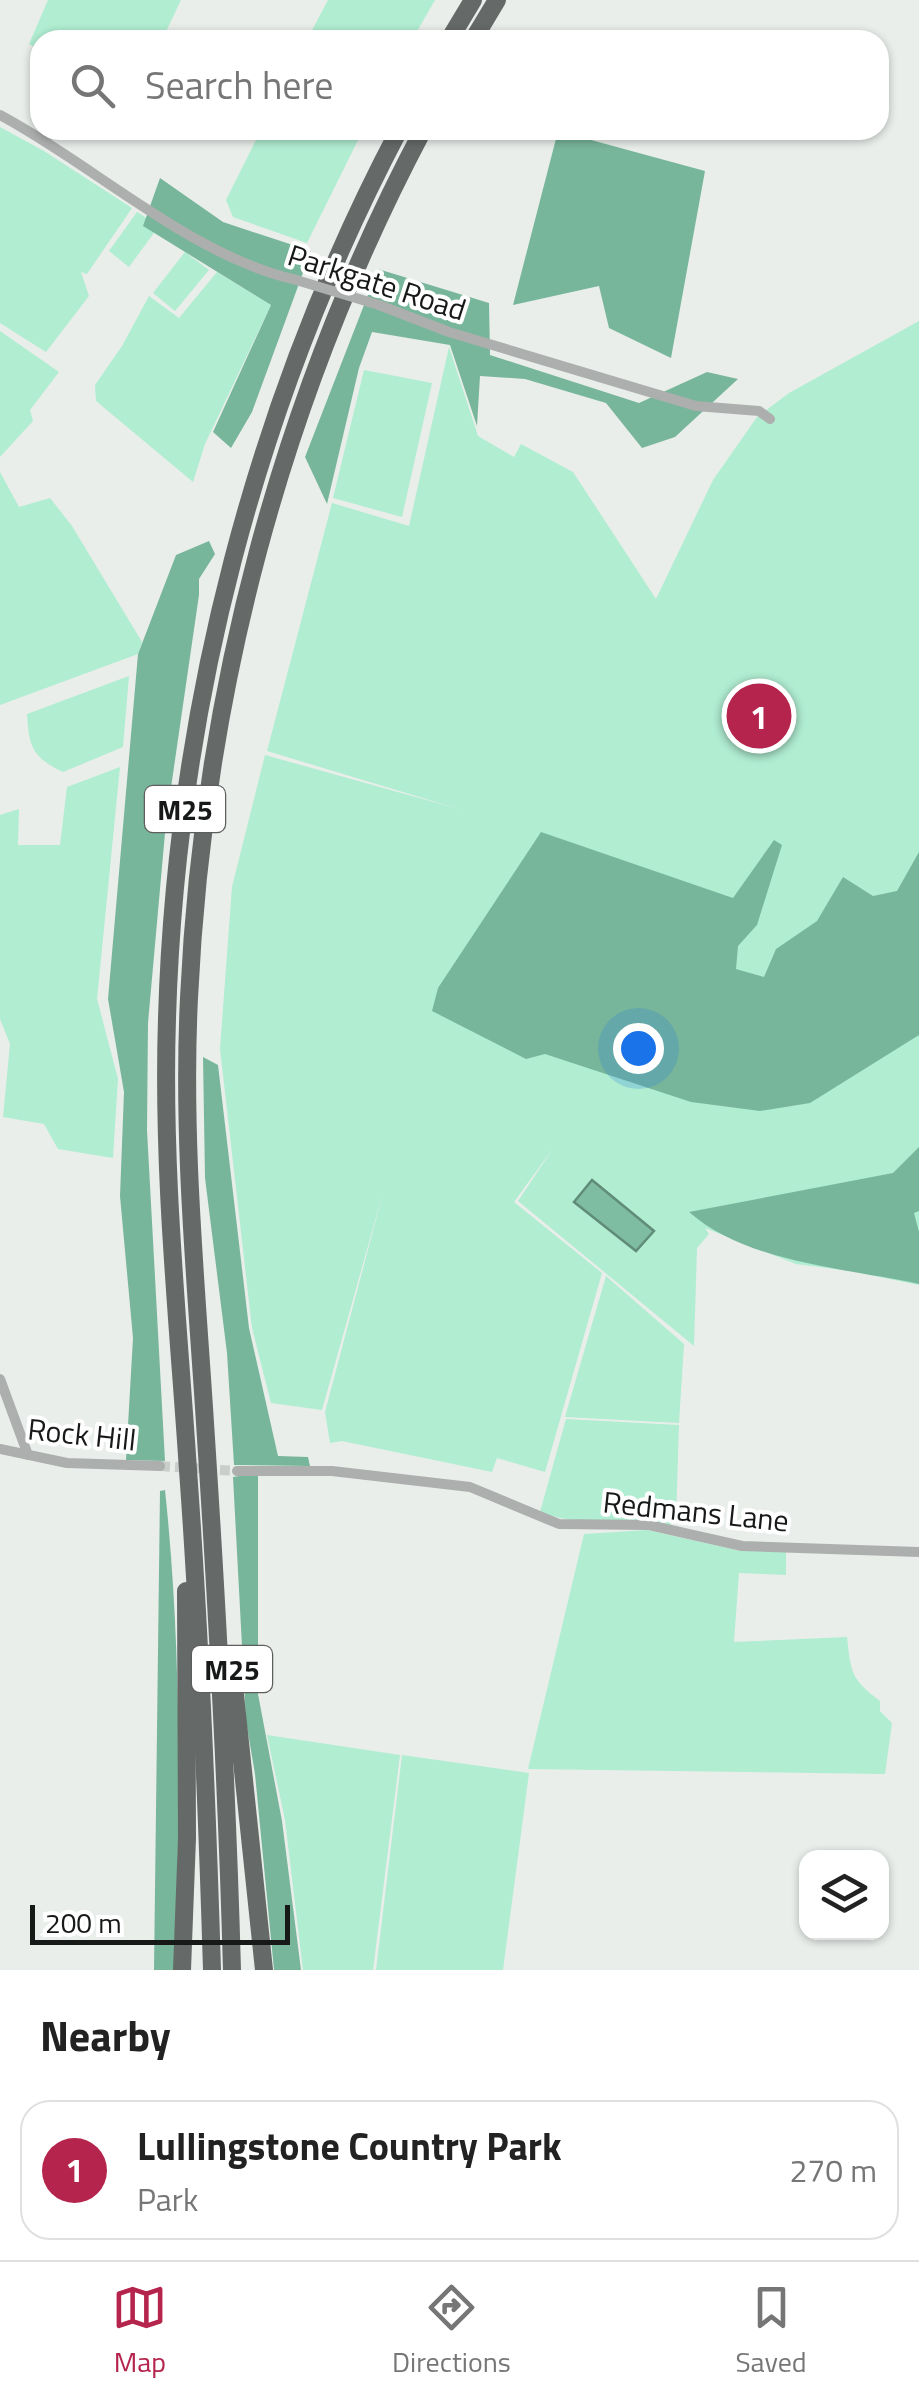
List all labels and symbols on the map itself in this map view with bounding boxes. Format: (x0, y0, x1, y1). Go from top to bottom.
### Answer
street label: Parkgate Road (282, 232, 472, 332)
pin: 1 (726, 678, 792, 754)
road number: M25 (145, 786, 225, 832)
your location (613, 1023, 664, 1074)
street label: Rock Hill (26, 1405, 138, 1463)
street label: Redmans Lane (601, 1478, 791, 1544)
road number: M25 (192, 1646, 272, 1692)
scale bar (30, 1900, 290, 1944)

